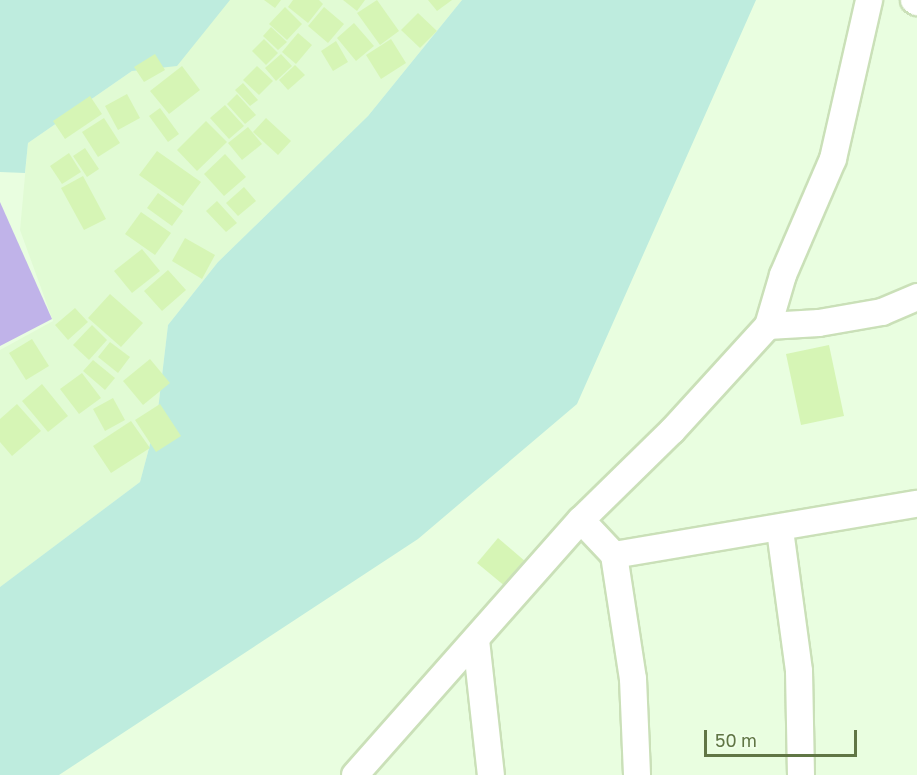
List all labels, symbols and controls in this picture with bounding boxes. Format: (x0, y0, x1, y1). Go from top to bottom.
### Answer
scale bar (707, 718, 860, 756)
text: 50 m (715, 729, 757, 751)

